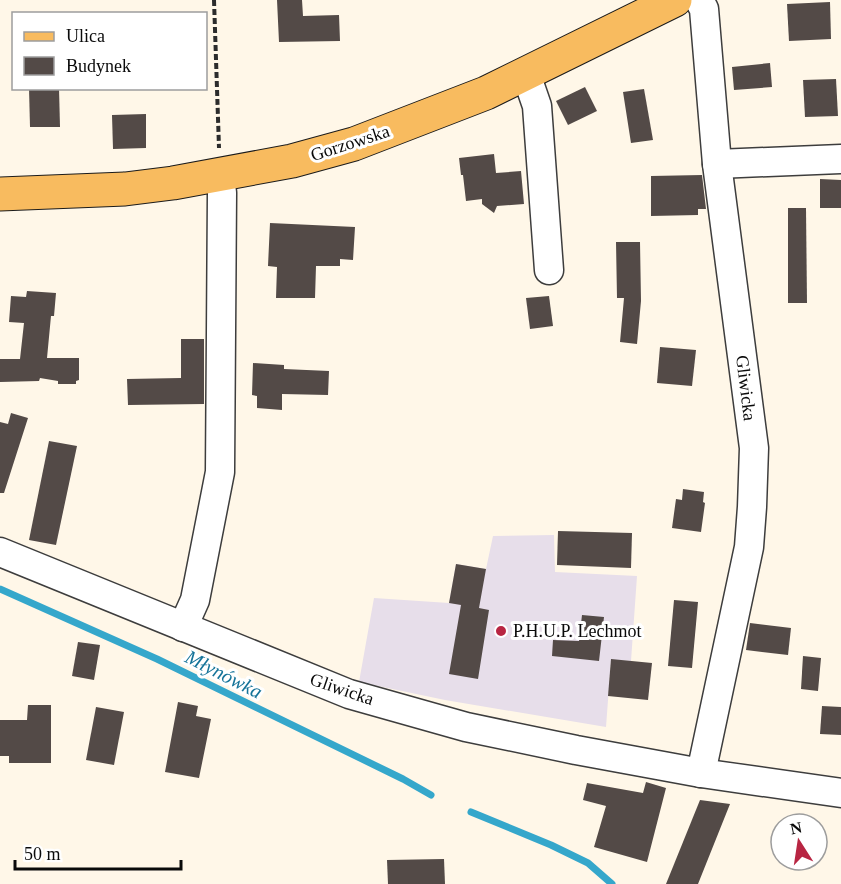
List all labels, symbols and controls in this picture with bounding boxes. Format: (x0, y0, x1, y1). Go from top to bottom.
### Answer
legend (12, 12, 207, 90)
text: Ulica (66, 26, 105, 46)
text: Budynek (66, 56, 131, 76)
street label: Gorzowska (308, 121, 392, 165)
street label: Gliwicka (732, 354, 760, 422)
place label: P.H.U.P. Lechmot (513, 621, 642, 641)
marker: P.H.U.P. Lechmot (494, 624, 508, 638)
water label: Młynówka (181, 645, 266, 704)
street label: Gliwicka (308, 669, 376, 709)
north arrow (769, 812, 829, 872)
text: N (789, 818, 804, 837)
scale bar (15, 833, 182, 871)
text: 50 m (24, 844, 61, 864)

